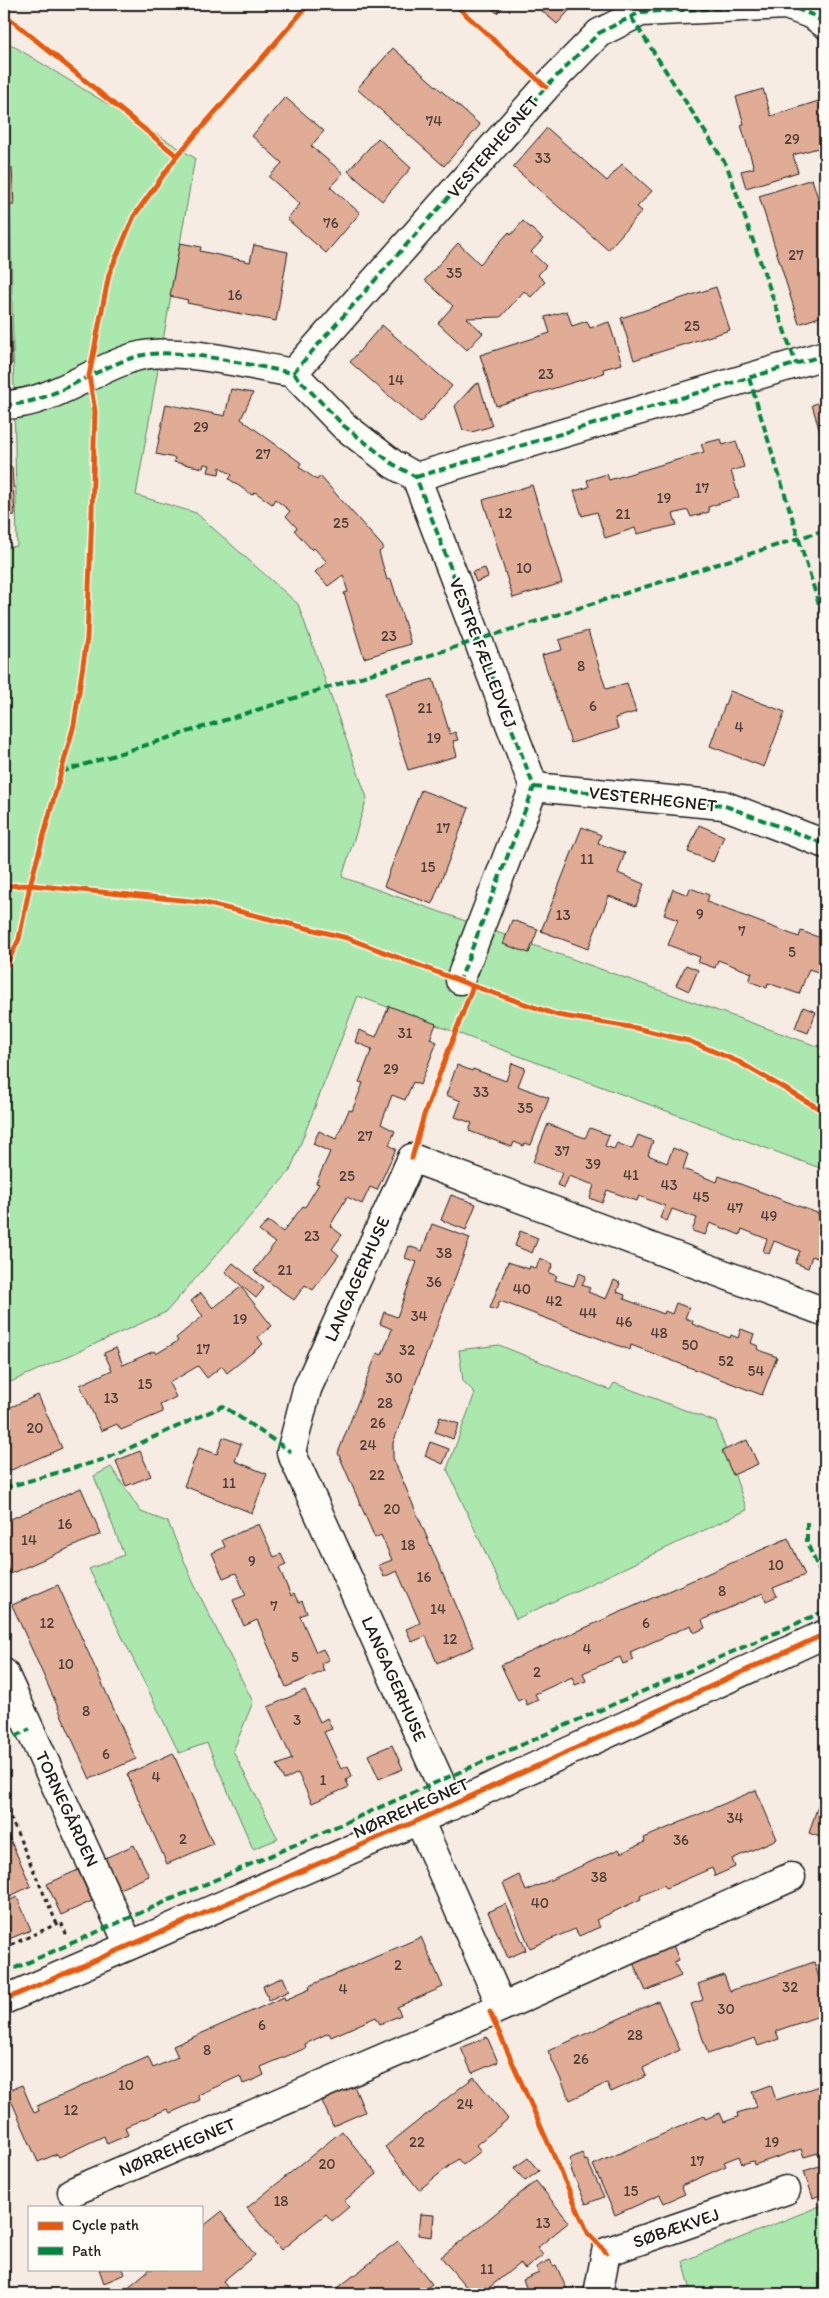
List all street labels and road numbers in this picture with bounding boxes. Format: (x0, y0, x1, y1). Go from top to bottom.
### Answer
street label: VESTERHEGNET (442, 91, 544, 203)
street label: VESTRE FÆLLEDVEJ (444, 575, 522, 731)
street label: VESTERHEGNET (588, 781, 718, 817)
street label: LANGAGERHUSE (320, 1213, 394, 1345)
street label: LANGAGERHUSE (357, 1613, 431, 1745)
street label: TORNEGÅRDEN (31, 1748, 103, 1870)
street label: NØRREHEGNET (350, 1773, 472, 1843)
street label: NØRREHEGNET (115, 2113, 239, 2181)
street label: SØBÆKVEJ (630, 2203, 722, 2253)

